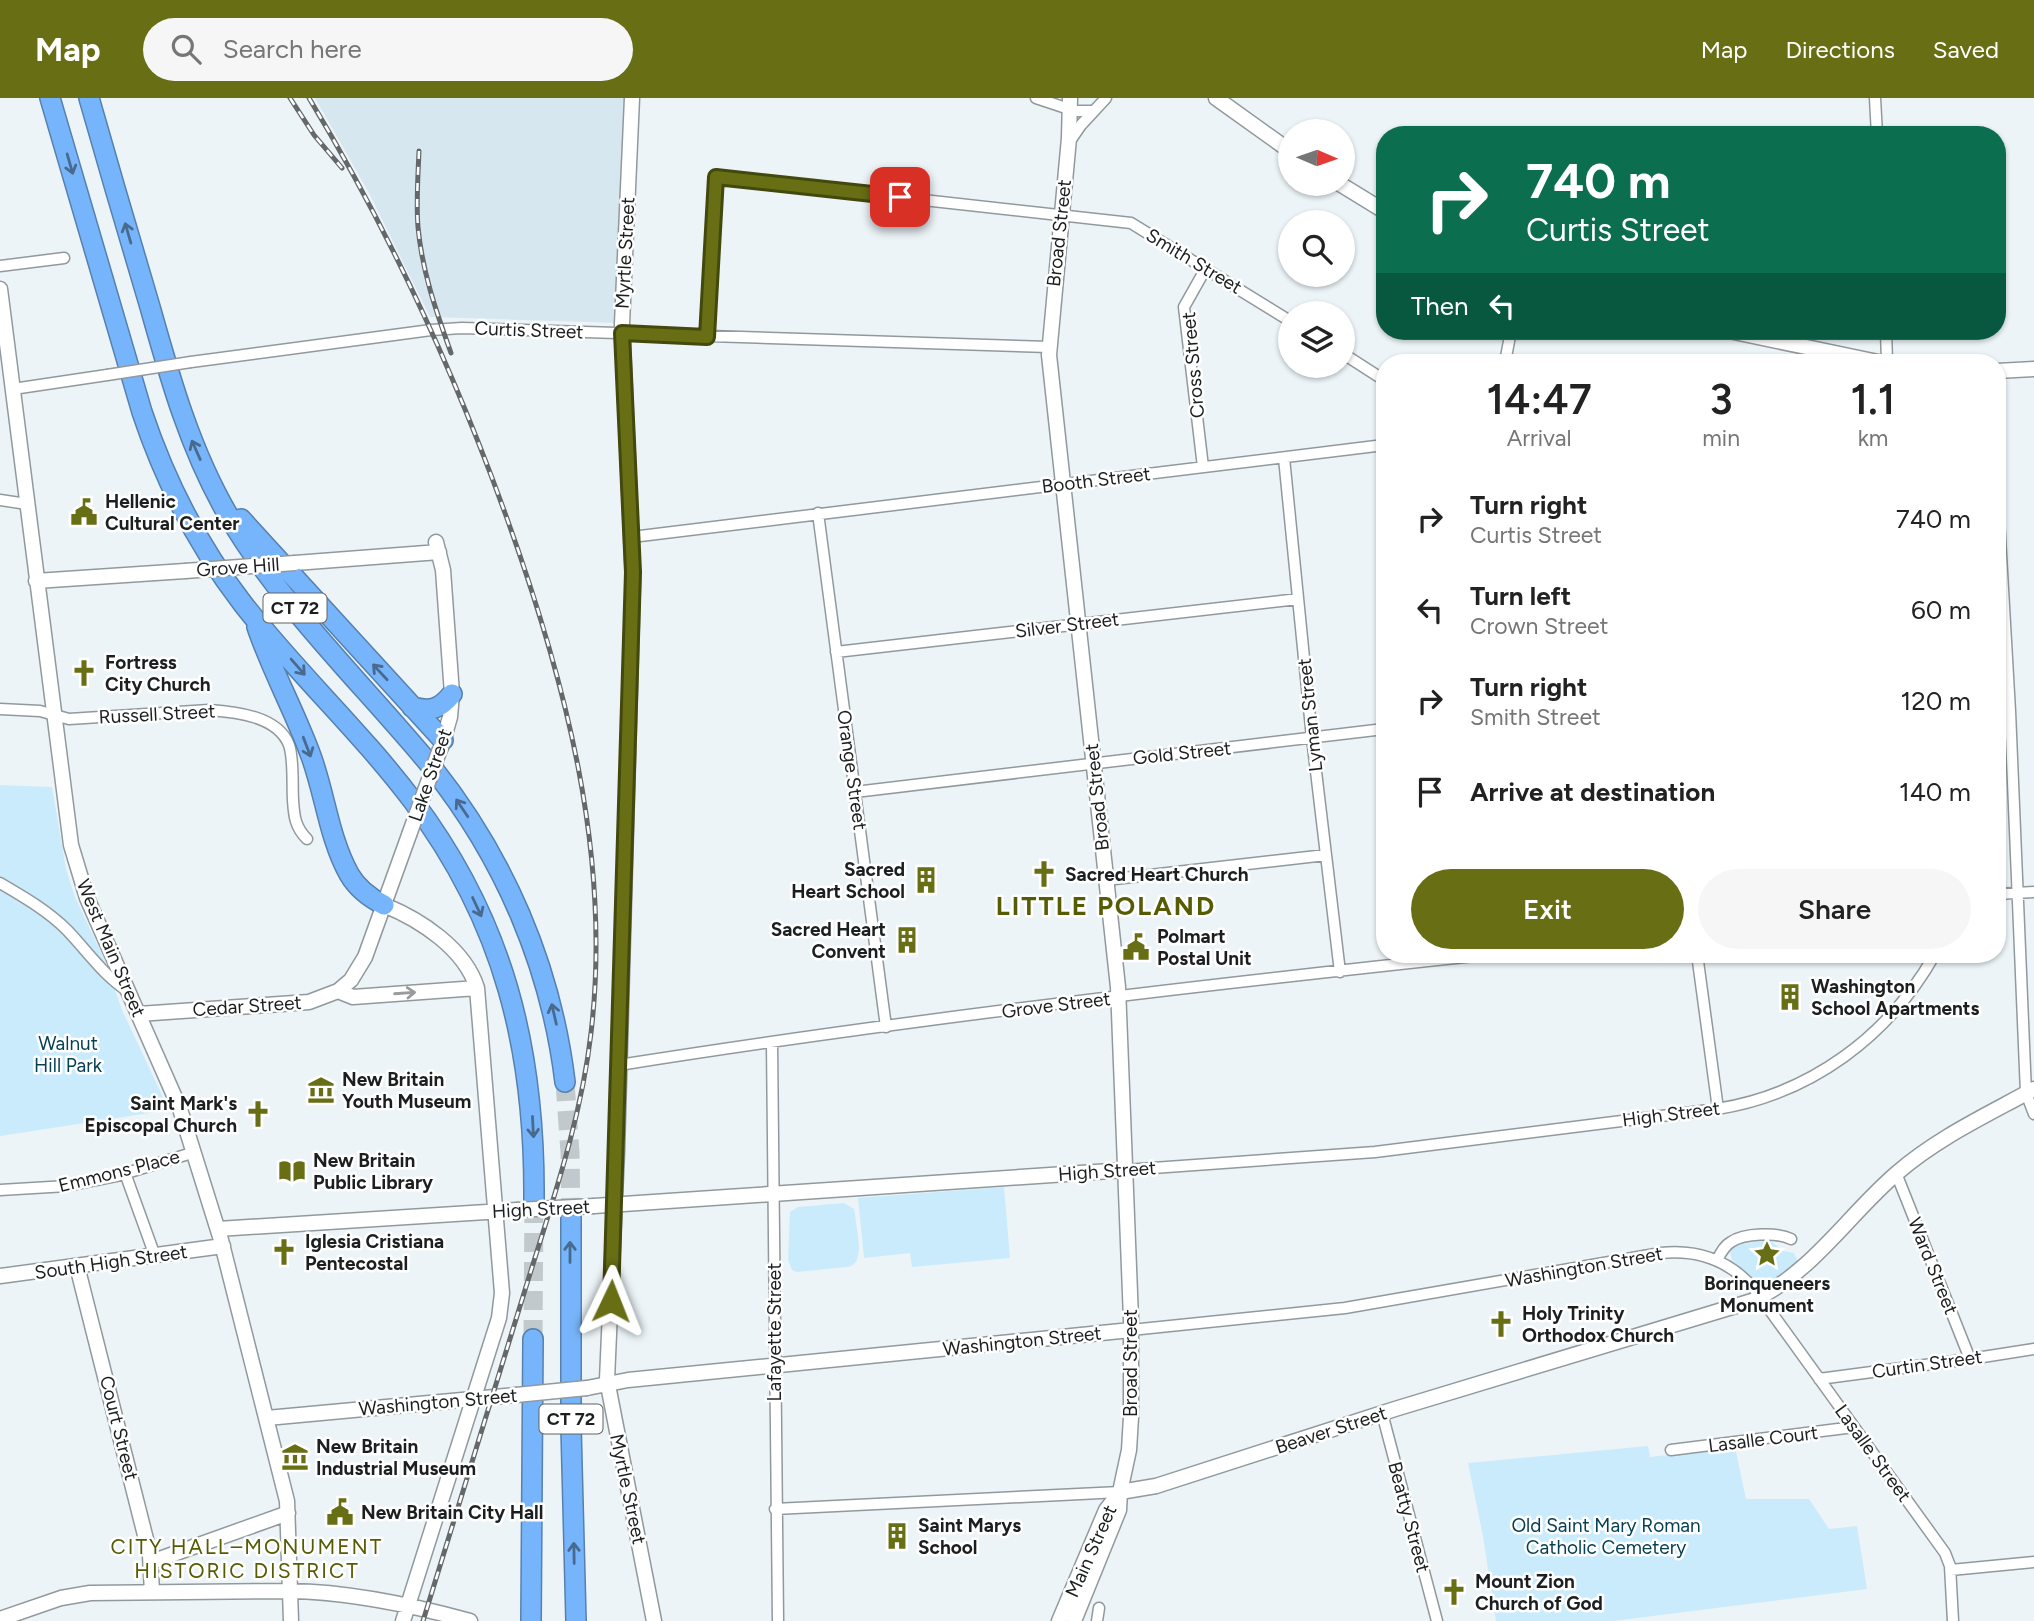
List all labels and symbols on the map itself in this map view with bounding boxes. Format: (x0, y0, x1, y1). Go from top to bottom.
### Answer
north arrow (1278, 119, 1354, 196)
one-way arrow (64, 152, 77, 174)
pin (870, 167, 930, 227)
street label: Broad Street (1042, 178, 1076, 288)
street label: Myrtle Street (611, 196, 639, 310)
one-way arrow (121, 222, 134, 244)
street label: Smith Street (1142, 223, 1246, 299)
street label: Cross Street (1177, 311, 1209, 419)
street label: Curtis Street (474, 317, 584, 343)
one-way arrow (189, 439, 202, 461)
street label: Booth Street (1040, 462, 1152, 498)
place label: Hellenic Cultural Center (105, 490, 239, 535)
public building icon: Hellenic Cultural Center (69, 497, 99, 527)
street label: Grove Hill (196, 553, 280, 581)
road number: CT 72 (264, 594, 326, 622)
street label: Silver Street (1014, 607, 1120, 643)
place label: Fortress City Church (105, 651, 211, 696)
street label: Lyman Street (1293, 657, 1327, 773)
church icon: Fortress City Church (69, 658, 99, 688)
one-way arrow (290, 658, 306, 676)
one-way arrow (372, 663, 388, 681)
street label: Russell Street (98, 699, 216, 729)
street label: Orange Street (832, 709, 872, 831)
street label: Lake Street (403, 725, 457, 825)
one-way arrow (302, 735, 314, 757)
street label: Gold Street (1132, 736, 1232, 770)
street label: Broad Street (1080, 742, 1114, 852)
one-way arrow (455, 798, 469, 818)
place label: Sacred Heart School (791, 858, 905, 903)
church icon: Sacred Heart Church (1029, 859, 1059, 889)
place label: Sacred Heart Church (1065, 863, 1249, 886)
building icon: Sacred Heart School (911, 865, 941, 895)
street label: West Main Street (72, 876, 150, 1020)
district label: LITTLE POLAND (996, 890, 1216, 922)
one-way arrow (472, 897, 485, 918)
place label: Sacred Heart Convent (771, 918, 886, 963)
building icon: Sacred Heart Convent (892, 925, 922, 955)
place label: Polmart Postal Unit (1157, 925, 1252, 970)
public building icon: Polmart Postal Unit (1121, 932, 1151, 962)
place label: Washington School Apartments (1811, 975, 1979, 1020)
building icon: Washington School Apartments (1775, 982, 1805, 1012)
one-way arrow (393, 986, 416, 999)
street label: Grove Street (1000, 987, 1112, 1023)
street label: Cedar Street (192, 991, 302, 1021)
one-way arrow (546, 1004, 559, 1026)
park label: Walnut Hill Park (34, 1032, 103, 1077)
place label: New Britain Youth Museum (342, 1068, 471, 1113)
museum icon: New Britain Youth Museum (306, 1075, 336, 1105)
place label: Saint Mark's Episcopal Church (85, 1092, 237, 1137)
street label: High Street (1621, 1097, 1721, 1131)
church icon: Saint Mark's Episcopal Church (243, 1099, 273, 1129)
one-way arrow (526, 1115, 539, 1138)
street label: Emmons Place (56, 1145, 182, 1197)
place label: New Britain Public Library (313, 1149, 433, 1194)
library icon: New Britain Public Library (277, 1156, 307, 1186)
street label: High Street (1057, 1156, 1157, 1186)
street label: High Street (491, 1195, 591, 1223)
street label: Ward Street (1903, 1214, 1963, 1318)
place label: Iglesia Cristiana Pentecostal (305, 1230, 444, 1275)
church icon: Iglesia Cristiana Pentecostal (269, 1237, 299, 1267)
place icon: Borinqueneers Monument (1752, 1239, 1782, 1269)
street label: South High Street (33, 1240, 189, 1284)
one-way arrow (564, 1241, 577, 1264)
street label: Washington Street (1503, 1242, 1665, 1292)
street label: Lafayette Street (763, 1263, 786, 1401)
position arrow (574, 1264, 648, 1338)
place label: Borinqueneers Monument (1704, 1272, 1830, 1317)
place label: Holy Trinity Orthodox Church (1522, 1302, 1674, 1347)
street label: Broad Street (1119, 1309, 1142, 1417)
church icon: Holy Trinity Orthodox Church (1486, 1309, 1516, 1339)
street label: Washington Street (942, 1321, 1102, 1361)
street label: Curtin Street (1871, 1345, 1983, 1383)
street label: Court Street (95, 1373, 143, 1483)
street label: Washington Street (358, 1384, 518, 1420)
street label: Lasalle Street (1830, 1400, 1916, 1506)
street label: Beaver Street (1272, 1401, 1390, 1459)
road number: CT 72 (540, 1404, 602, 1434)
street label: Lasalle Court (1707, 1421, 1819, 1457)
street label: Myrtle Street (605, 1432, 651, 1546)
place label: New Britain Industrial Museum (316, 1435, 476, 1480)
museum icon: New Britain Industrial Museum (280, 1442, 310, 1472)
street label: Beatty Street (1383, 1459, 1435, 1575)
public building icon: New Britain City Hall (325, 1497, 355, 1527)
place label: New Britain City Hall (361, 1501, 543, 1524)
street label: Main Street (1060, 1501, 1122, 1601)
place label: Saint Marys School (918, 1514, 1021, 1559)
park label: Old Saint Mary Roman Catholic Cemetery (1511, 1514, 1701, 1559)
building icon: Saint Marys School (882, 1521, 912, 1551)
district label: CITY HALL–MONUMENT HISTORIC DISTRICT (111, 1534, 383, 1583)
one-way arrow (567, 1542, 580, 1565)
place label: Mount Zion Church of God (1475, 1570, 1603, 1615)
church icon: Mount Zion Church of God (1439, 1577, 1469, 1607)

